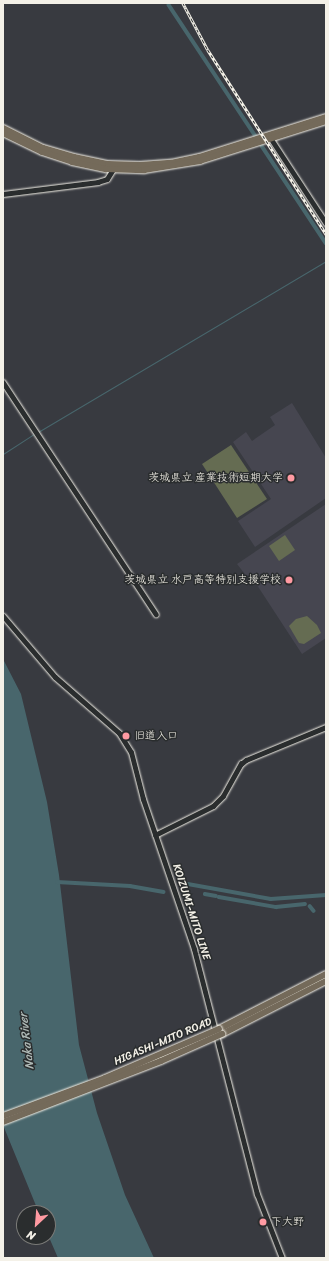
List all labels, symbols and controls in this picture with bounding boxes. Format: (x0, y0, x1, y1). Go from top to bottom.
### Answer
place label: 茨城県立 産業技術短期大学 (148, 471, 283, 485)
marker: 茨城県立 産業技術短期大学 (286, 473, 296, 483)
place label: 茨城県立 水戸高等特別支援学校 (124, 573, 281, 587)
marker: 茨城県立 水戸高等特別支援学校 (284, 575, 294, 585)
place label: 旧道入口 (134, 729, 178, 743)
marker: 旧道入口 (121, 731, 131, 741)
street label: KOIZUMI-MITO LINE (169, 862, 213, 962)
water label: Naka River (16, 1012, 38, 1070)
street label: HIGASHI-MITO ROAD (112, 1015, 214, 1069)
north arrow (16, 1205, 56, 1245)
place label: 下大野 (271, 1215, 304, 1229)
marker: 下大野 (258, 1217, 268, 1227)
text: N (23, 1225, 39, 1246)

